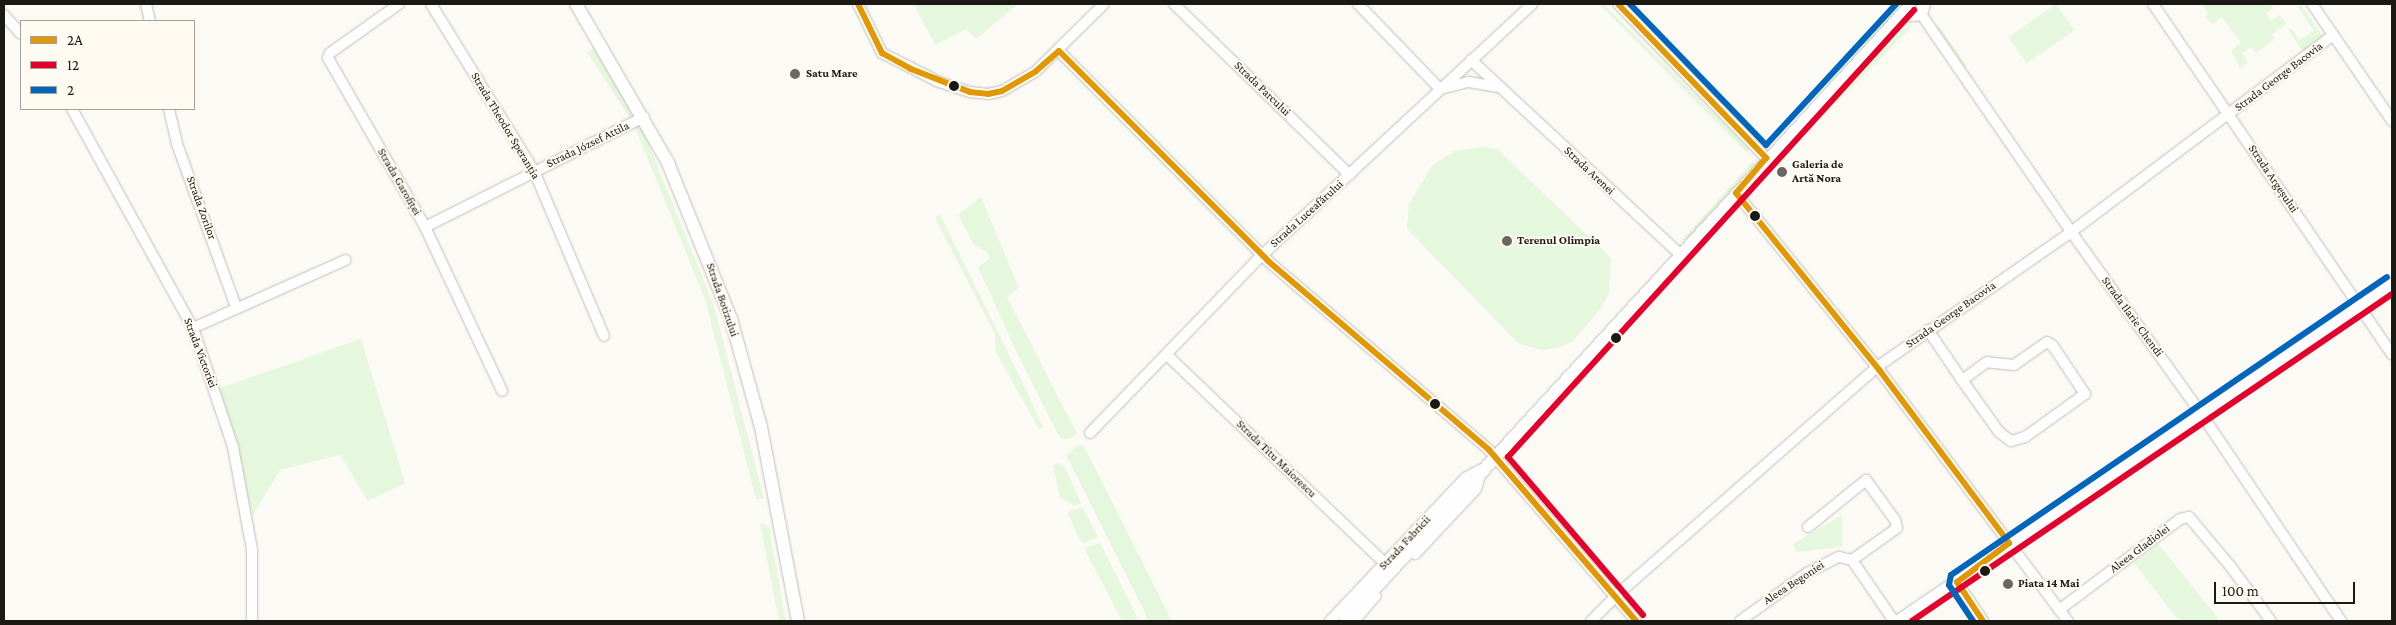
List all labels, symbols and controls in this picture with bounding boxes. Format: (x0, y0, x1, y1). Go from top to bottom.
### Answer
legend (20, 20, 195, 110)
text: 2A (67, 32, 83, 48)
street label: Strada George Bacovia (2232, 39, 2326, 115)
text: 12 (67, 57, 79, 73)
street label: Strada Parcului (1231, 59, 1293, 119)
marker: Satu Mare (788, 67, 802, 81)
place label: Satu Mare (806, 67, 858, 81)
street label: Strada Theodor Speranția (467, 70, 543, 182)
unlabelled marker (949, 81, 959, 91)
text: 2 (67, 82, 74, 98)
street label: Strada József Attila (544, 119, 632, 171)
street label: Strada Argeșului (2245, 142, 2301, 216)
street label: Strada Arenei (1561, 144, 1617, 198)
street label: Strada Garofiței (374, 146, 424, 218)
place label: Galeria de Artă Nora (1792, 158, 1843, 186)
marker: Galeria de Artă Nora (1776, 166, 1788, 178)
street label: Strada Zorilor (183, 174, 219, 242)
street label: Strada Luceafărului (1267, 177, 1347, 251)
unlabelled marker (1750, 211, 1760, 221)
place label: Terenul Olimpia (1517, 234, 1600, 248)
marker: Terenul Olimpia (1501, 235, 1513, 247)
street label: Strada Botizului (703, 261, 741, 339)
street label: Strada Ilarie Chendi (2098, 274, 2166, 360)
street label: Strada George Bacovia (1903, 279, 1999, 351)
street label: Strada Victoriei (180, 316, 220, 390)
unlabelled marker (1611, 333, 1621, 343)
unlabelled marker (1430, 399, 1440, 409)
street label: Strada Titu Maiorescu (1233, 417, 1319, 501)
street label: Strada Fabricii (1376, 513, 1434, 573)
street label: Aleea Gladiolei (2107, 522, 2173, 576)
street label: Aleea Begoniei (1761, 558, 1827, 608)
unlabelled marker (1980, 566, 1990, 576)
scale bar (2216, 572, 2357, 604)
place label: Piata 14 Mai (2018, 577, 2079, 591)
marker: Piata 14 Mai (2002, 578, 2014, 590)
text: 100 m (2222, 583, 2259, 599)

